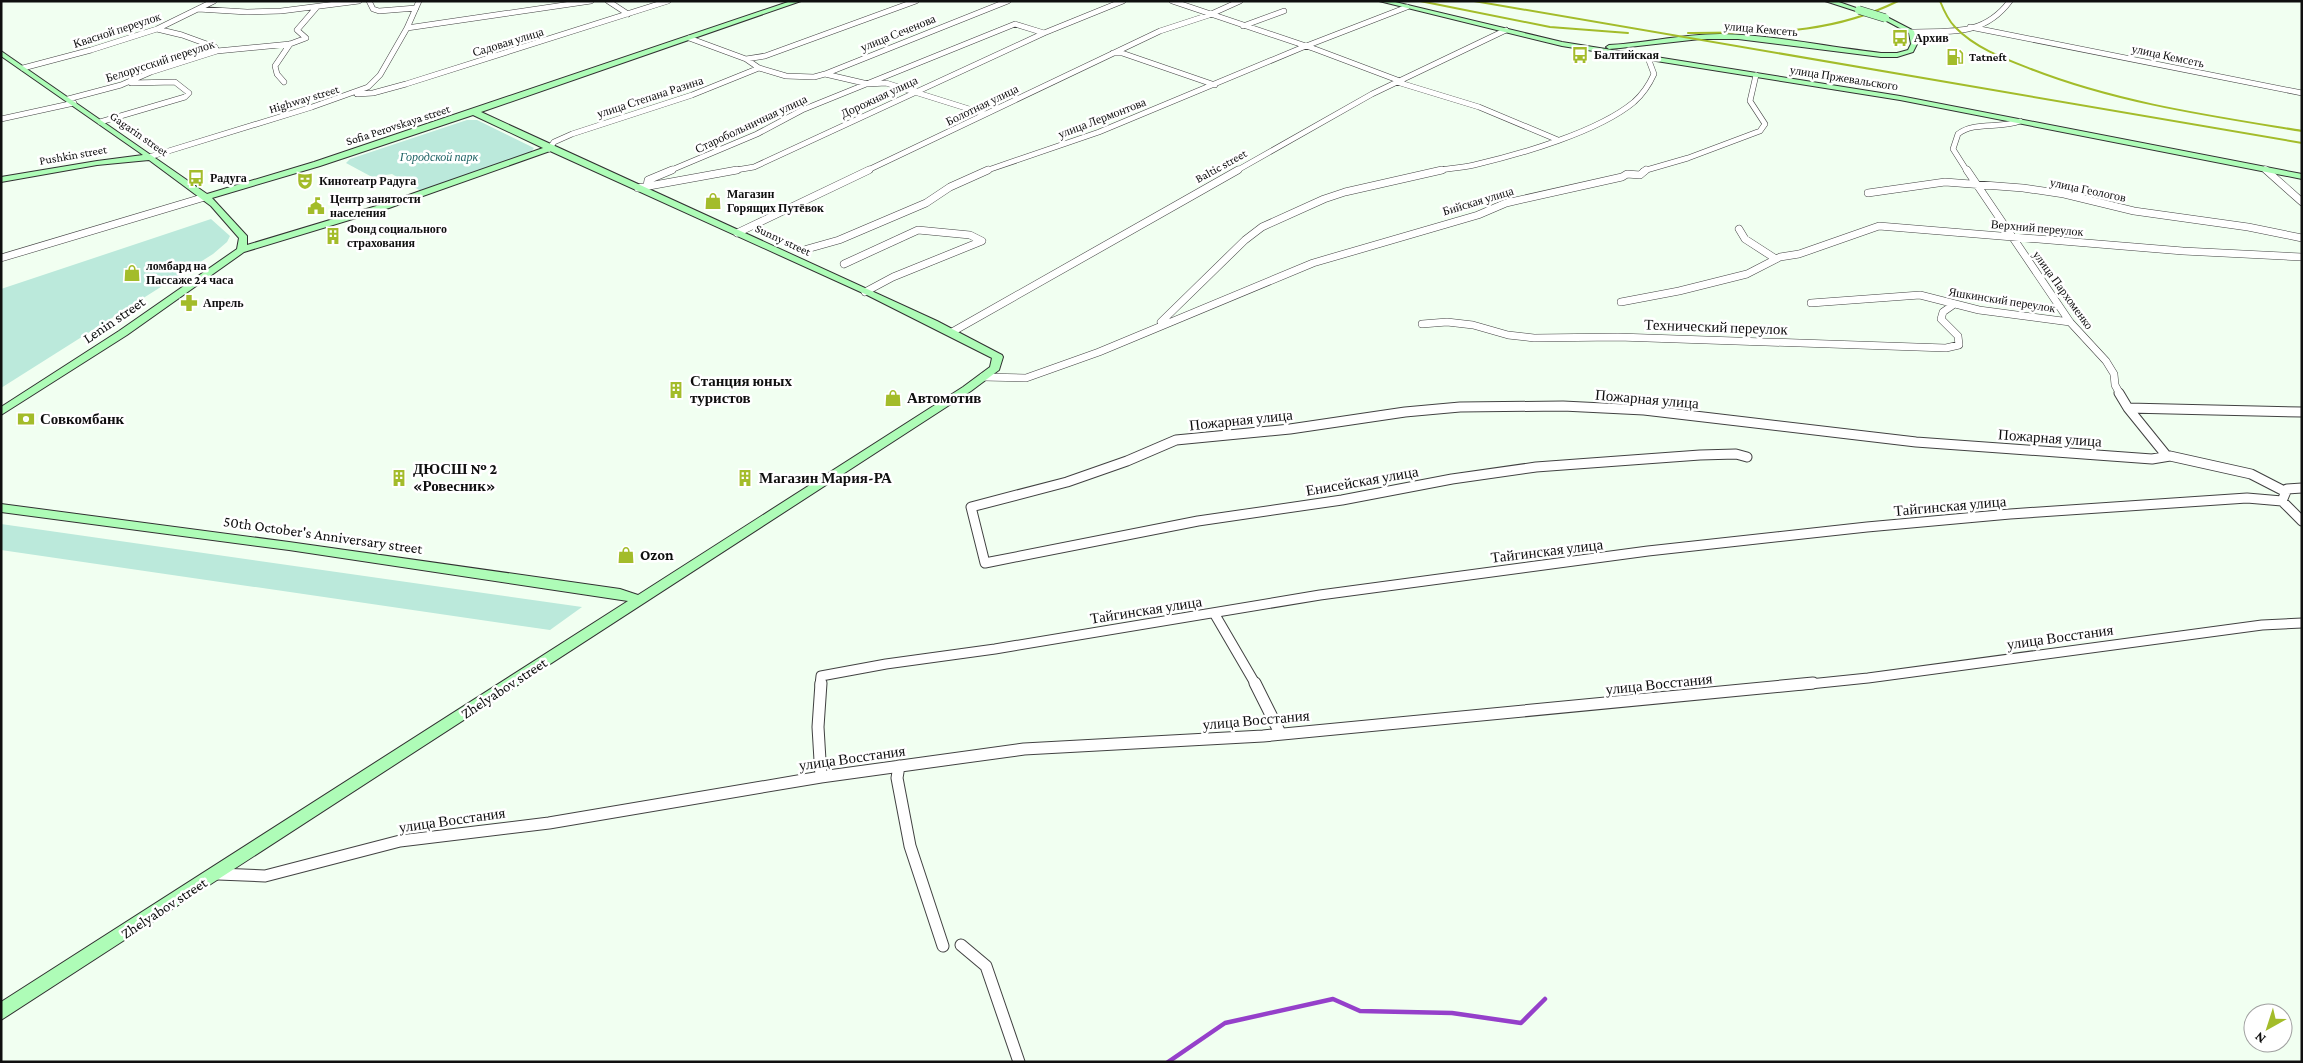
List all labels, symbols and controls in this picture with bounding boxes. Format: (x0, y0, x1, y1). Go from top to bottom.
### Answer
street label: Квасной переулок (71, 9, 163, 51)
street label: улица Сеченова (858, 11, 938, 54)
street label: улица Кемсеть (1724, 19, 1799, 39)
street label: Садовая улица (471, 24, 546, 59)
bus stop icon: Архив (1890, 28, 1910, 48)
place label: Архив (1914, 31, 1949, 45)
street label: Белорусский переулок (104, 37, 216, 85)
street label: улица Кемсеть (2130, 41, 2206, 71)
bus stop icon: Балтийская (1570, 45, 1590, 65)
fuel station icon: Tatneft (1945, 47, 1965, 67)
place label: Балтийская (1594, 48, 1660, 62)
place label: Tatneft (1969, 50, 2007, 64)
street label: улица Пржевальского (1789, 63, 1899, 93)
street label: улица Степана Разина (595, 73, 706, 121)
street label: Дорожная улица (838, 73, 920, 121)
street label: Highway street (267, 81, 342, 116)
street label: Болотная улица (943, 81, 1021, 129)
street label: Старобольничная улица (693, 92, 810, 156)
street label: улица Лермонтова (1056, 95, 1149, 141)
street label: Sofia Perovskaya street (344, 101, 453, 148)
street label: Gagarin street (107, 109, 172, 160)
street label: Pushkin street (38, 142, 109, 168)
street label: Baltic street (1193, 146, 1250, 186)
park label: Городской парк (399, 150, 479, 164)
bus stop icon: Радуга (186, 168, 206, 188)
place label: Радуга (210, 171, 247, 185)
theatre icon: Кинотеатр Радуга (295, 171, 315, 191)
place label: Кинотеатр Радуга (319, 174, 416, 188)
street label: улица Геологов (2049, 175, 2128, 205)
street label: Бийская улица (1441, 183, 1516, 218)
place label: Магазин Горящих Путёвок (727, 187, 824, 215)
shop icon: Магазин Горящих Путёвок (703, 191, 723, 211)
place label: Центр занятости населения (330, 192, 421, 220)
public building icon: Центр занятости населения (306, 196, 326, 216)
street label: Верхний переулок (1990, 217, 2084, 239)
street label: Sunny street (753, 221, 814, 259)
place label: Фонд социального страхования (347, 222, 447, 250)
building icon: Фонд социального страхования (323, 226, 343, 246)
street label: улица Пархоменко (2030, 248, 2096, 332)
place label: ломбард на Пассаже 24 часа (146, 259, 233, 287)
shop icon: ломбард на Пассаже 24 часа (122, 263, 142, 283)
street label: Яшкинский переулок (1947, 285, 2057, 315)
street label: Lenin street (80, 293, 149, 346)
pharmacy icon: Апрель (179, 293, 199, 313)
place label: Апрель (203, 296, 244, 310)
street label: Технический переулок (1644, 316, 1789, 338)
place label: Станция юных туристов (690, 373, 792, 406)
building icon: Станция юных туристов (666, 380, 686, 400)
street label: Пожарная улица (1595, 387, 1700, 412)
shop icon: Автомотив (883, 388, 903, 408)
place label: Автомотив (907, 390, 981, 406)
street label: Пожарная улица (1188, 407, 1294, 433)
bank icon: Совкомбанк (16, 409, 36, 429)
place label: Совкомбанк (40, 411, 125, 427)
street label: Пожарная улица (1998, 426, 2103, 450)
place label: ДЮСШ № 2 «Ровесник» (413, 461, 498, 494)
street label: Енисейская улица (1305, 463, 1420, 499)
building icon: ДЮСШ № 2 «Ровесник» (389, 468, 409, 488)
building icon: Магазин Мария-РА (735, 468, 755, 488)
place label: Магазин Мария-РА (759, 470, 892, 486)
street label: Тайгинская улица (1893, 493, 2007, 519)
street label: 50th October's Anniversary street (222, 513, 425, 558)
street label: Тайгинская улица (1490, 536, 1604, 566)
shop icon: Ozon (616, 545, 636, 565)
place label: Ozon (640, 547, 674, 563)
street label: Тайгинская улица (1089, 593, 1203, 627)
street label: улица Восстания (2006, 622, 2114, 652)
street label: Zhelyabov street (458, 654, 551, 723)
street label: улица Восстания (1605, 670, 1713, 698)
street label: улица Восстания (1202, 707, 1310, 733)
street label: улица Восстания (798, 743, 906, 773)
street label: улица Восстания (398, 805, 506, 835)
street label: Zhelyabov street (118, 874, 211, 943)
north arrow (2243, 1003, 2293, 1053)
text: N (2251, 1029, 2269, 1047)

